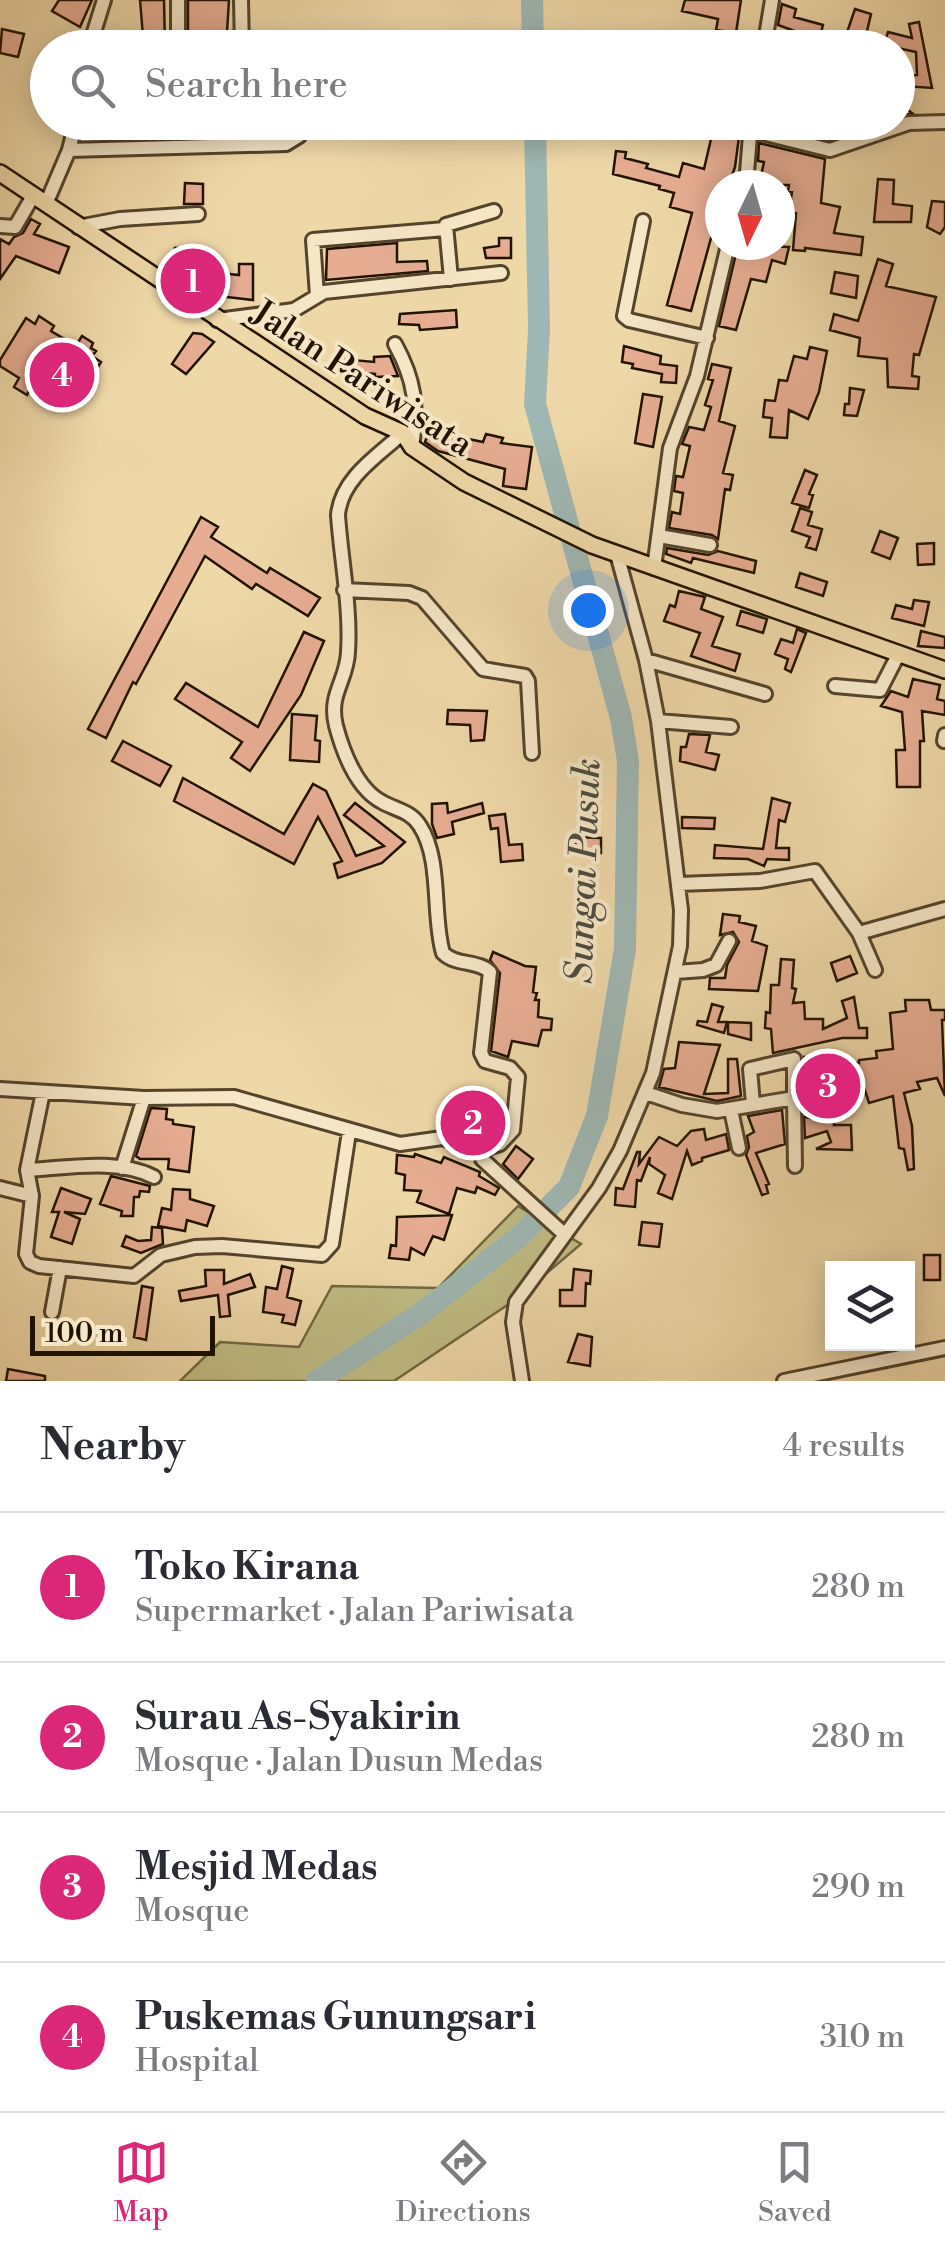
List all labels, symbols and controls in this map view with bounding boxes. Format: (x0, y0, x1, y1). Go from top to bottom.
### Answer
search box (30, 30, 915, 140)
icon: search (65, 58, 120, 113)
text: Search here (145, 62, 348, 109)
north arrow (705, 170, 795, 260)
pin: 1 (160, 244, 226, 318)
street label: Jalan Pariwisata (242, 290, 481, 467)
pin: 4 (30, 338, 94, 412)
your location (563, 585, 614, 636)
water label: Sungai Pusuk (557, 757, 611, 985)
pin: 3 (796, 1048, 860, 1124)
pin: 2 (440, 1086, 506, 1160)
map controls (825, 1261, 915, 1351)
button: layers (825, 1261, 915, 1351)
scale bar (30, 1311, 215, 1356)
text: 100 m (45, 1316, 124, 1351)
text: Nearby (40, 1420, 185, 1473)
text: 4 results (783, 1426, 905, 1466)
text: Toko Kirana (135, 1544, 359, 1591)
text: 1 (65, 1567, 80, 1607)
text: 280 m (811, 1567, 905, 1607)
text: Supermarket · Jalan Pariwisata (135, 1591, 574, 1631)
text: Surau As-Syakirin (135, 1694, 460, 1741)
text: 2 (62, 1717, 83, 1757)
text: 280 m (811, 1717, 905, 1757)
text: Mosque · Jalan Dusun Medas (135, 1741, 543, 1781)
text: Mesjid Medas (135, 1844, 378, 1891)
text: 3 (63, 1867, 82, 1907)
text: 290 m (812, 1867, 905, 1907)
text: Mosque (135, 1891, 249, 1931)
text: Puskemas Gunungsari (135, 1994, 536, 2041)
text: 4 (62, 2017, 83, 2057)
text: 310 m (819, 2017, 905, 2057)
text: Hospital (135, 2041, 259, 2081)
tab: Map (114, 2135, 169, 2230)
tab: Directions (396, 2135, 531, 2230)
tab: Saved (758, 2135, 831, 2230)

